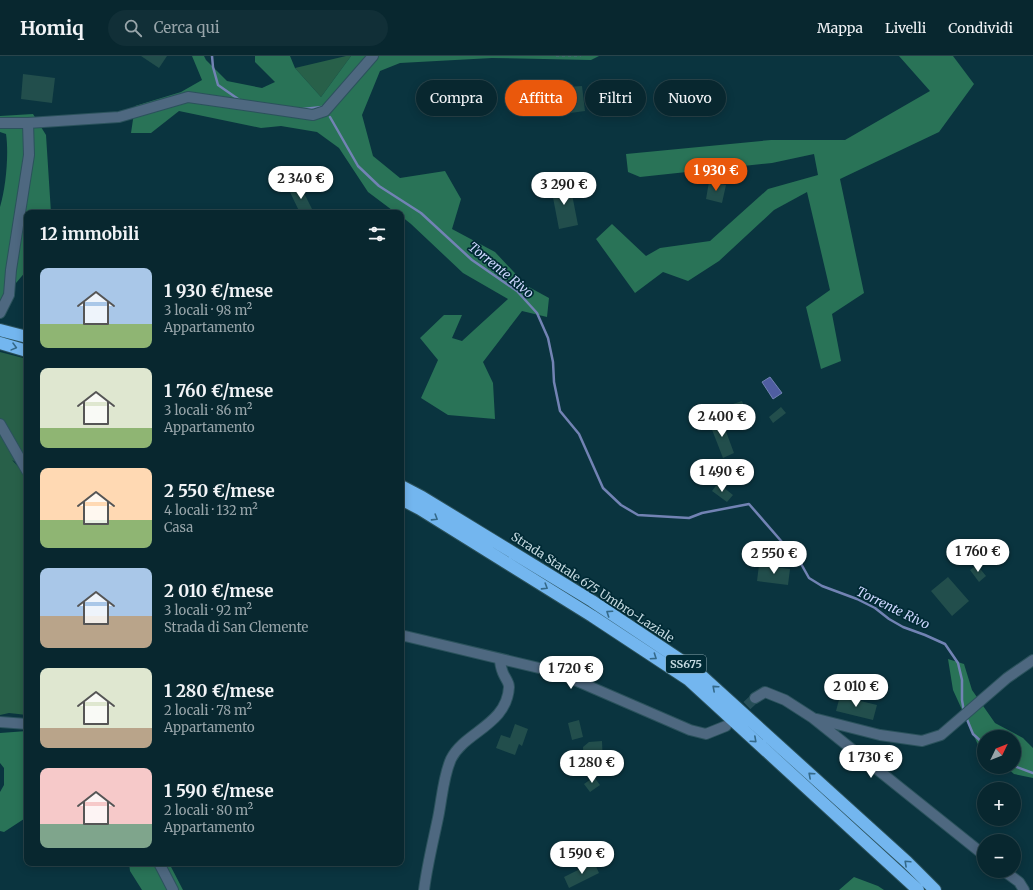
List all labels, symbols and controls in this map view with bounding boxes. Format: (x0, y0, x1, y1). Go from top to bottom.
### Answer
search box (108, 10, 388, 46)
text: Homiq (20, 16, 84, 40)
icon: search (122, 17, 144, 39)
text: Cerca qui (154, 18, 220, 37)
text: Mappa (817, 19, 863, 37)
text: Livelli (885, 19, 926, 37)
text: Condividi (948, 19, 1013, 37)
chip: Compra (416, 80, 497, 116)
chip: Affitta (505, 80, 577, 116)
chip: Filtri (585, 80, 646, 116)
chip: Nuovo (654, 80, 726, 116)
pin: 1 930 € (679, 158, 753, 192)
text: 1 930 € (693, 162, 739, 179)
pin: 2 340 € (264, 166, 338, 200)
text: 2 340 € (277, 170, 325, 187)
pin: 3 290 € (527, 172, 601, 206)
text: 3 290 € (540, 176, 588, 193)
text: 12 immobili (40, 223, 139, 245)
icon: filters (366, 223, 388, 245)
water label: Torrente Rivo (465, 238, 537, 302)
text: 1 930 €/mese (164, 280, 273, 302)
icon: home (72, 284, 120, 332)
text: 3 locali · 98 m² (164, 302, 252, 319)
text: Appartamento (164, 319, 255, 336)
one-way arrow (10, 342, 17, 351)
text: 1 760 €/mese (164, 380, 273, 402)
icon: home (72, 384, 120, 432)
text: 3 locali · 86 m² (164, 402, 252, 419)
pin: 2 400 € (685, 404, 759, 438)
text: 2 400 € (698, 408, 746, 425)
text: Appartamento (164, 419, 255, 436)
pin: 1 490 € (685, 459, 759, 493)
text: 1 490 € (699, 463, 745, 480)
text: 2 550 €/mese (164, 480, 275, 502)
icon: home (72, 484, 120, 532)
text: 4 locali · 132 m² (164, 502, 258, 519)
one-way arrow (431, 513, 438, 521)
text: Casa (164, 519, 193, 536)
street label: Strada Statale 675 Umbro-Laziale (509, 529, 677, 645)
pin: 1 760 € (941, 539, 1015, 573)
pin: 2 550 € (737, 541, 811, 575)
text: 1 760 € (955, 543, 1001, 560)
text: 2 550 € (751, 545, 797, 562)
text: 2 010 €/mese (164, 580, 274, 602)
one-way arrow (541, 582, 548, 589)
water label: Torrente Rivo (854, 583, 932, 633)
icon: home (72, 584, 120, 632)
text: 3 locali · 92 m² (164, 602, 252, 619)
one-way arrow (606, 610, 613, 618)
text: Strada di San Clemente (164, 619, 308, 636)
one-way arrow (650, 652, 657, 659)
road number: SS675 (666, 655, 706, 673)
pin: 1 720 € (534, 656, 608, 690)
text: 1 720 € (548, 660, 594, 677)
pin: 2 010 € (819, 674, 893, 708)
text: 2 010 € (833, 678, 879, 695)
text: 1 280 €/mese (164, 680, 274, 702)
icon: home (72, 684, 120, 732)
one-way arrow (712, 685, 720, 693)
text: 2 locali · 78 m² (164, 702, 252, 719)
text: Appartamento (164, 719, 255, 736)
north arrow (977, 730, 1021, 774)
map controls (977, 730, 1021, 878)
one-way arrow (749, 735, 757, 743)
pin: 1 730 € (834, 745, 908, 779)
text: 1 730 € (848, 749, 894, 766)
pin: 1 280 € (555, 750, 629, 784)
text: 1 280 € (569, 754, 615, 771)
one-way arrow (808, 773, 816, 780)
text: 1 590 €/mese (164, 780, 274, 802)
button: + (977, 782, 1021, 826)
icon: home (72, 784, 120, 832)
text: 2 locali · 80 m² (164, 802, 253, 819)
text: Appartamento (164, 819, 255, 836)
button: − (977, 834, 1021, 878)
pin: 1 590 € (545, 841, 619, 875)
text: 1 590 € (559, 845, 605, 862)
one-way arrow (904, 860, 912, 868)

